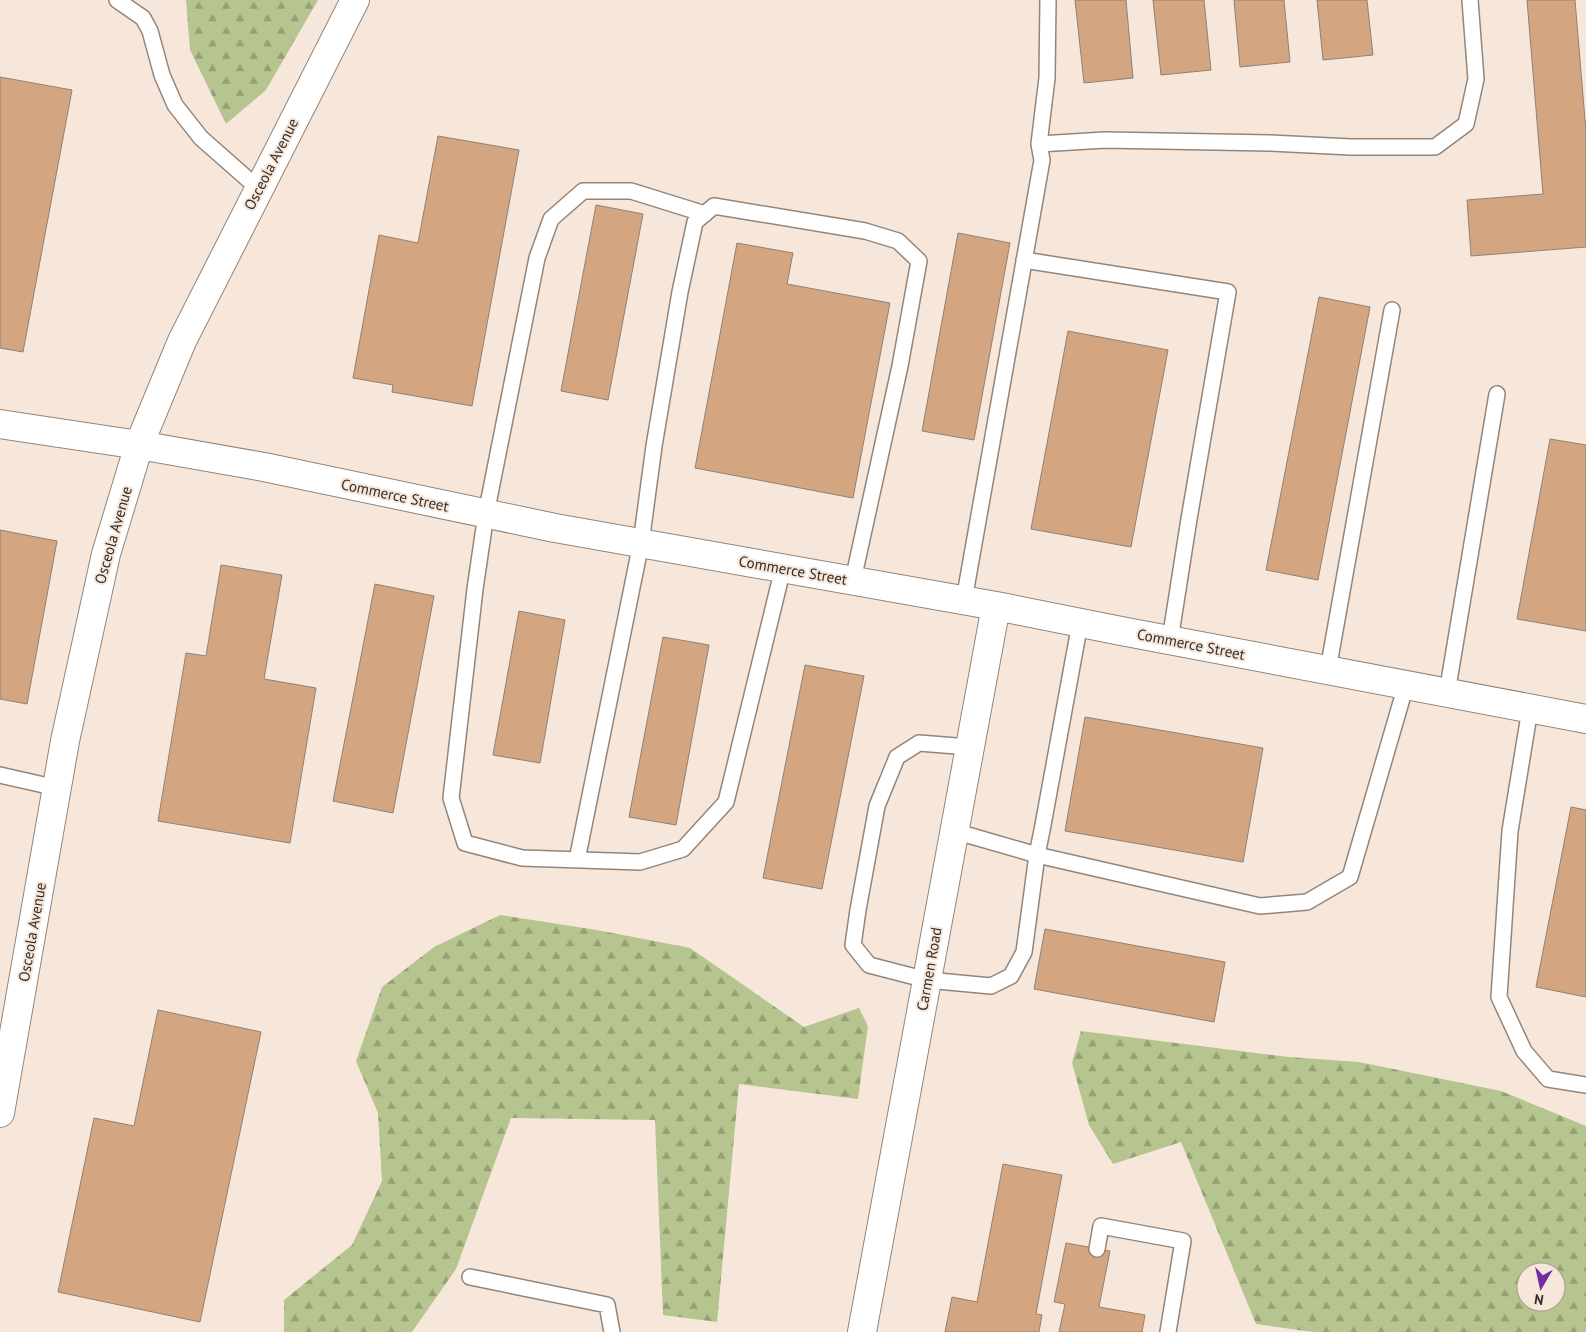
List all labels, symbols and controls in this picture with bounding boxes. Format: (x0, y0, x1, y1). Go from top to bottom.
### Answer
street label: Osceola Avenue (240, 115, 302, 213)
street label: Commerce Street (339, 474, 451, 516)
street label: Osceola Avenue (90, 484, 136, 586)
street label: Commerce Street (737, 551, 849, 589)
street label: Commerce Street (1135, 624, 1247, 664)
street label: Osceola Avenue (14, 881, 50, 983)
street label: Carmen Road (912, 926, 946, 1012)
north arrow (1516, 1262, 1566, 1312)
text: N (1533, 1290, 1545, 1309)

